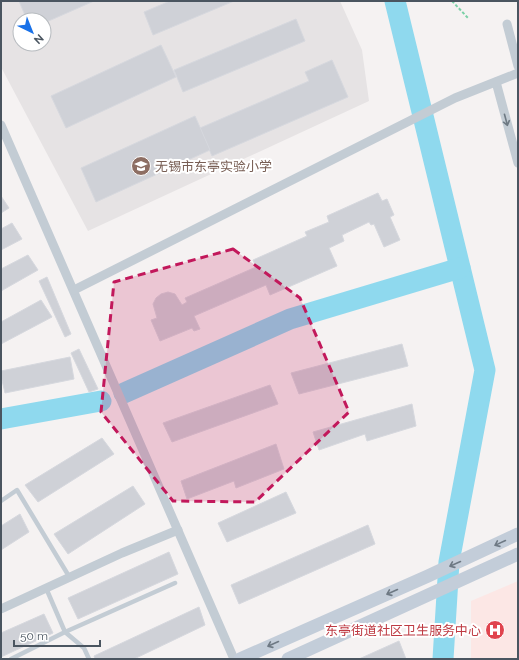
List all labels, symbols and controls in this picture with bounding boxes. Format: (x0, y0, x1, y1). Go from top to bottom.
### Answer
north arrow (12, 12, 52, 52)
text: N (31, 31, 46, 47)
one-way arrow (503, 113, 510, 126)
school or university icon: 无锡市东亭实验小学 (130, 155, 152, 177)
place label: 无锡市东亭实验小学 (155, 159, 272, 174)
one-way arrow (495, 540, 507, 547)
one-way arrow (450, 561, 462, 568)
one-way arrow (387, 589, 399, 596)
hospital icon: 东亭街道社区卫生服务中心 (484, 619, 506, 641)
scale bar (14, 622, 100, 648)
place label: 东亭街道社区卫生服务中心 (325, 623, 481, 638)
text: 50 m (20, 629, 48, 643)
one-way arrow (268, 641, 280, 649)

